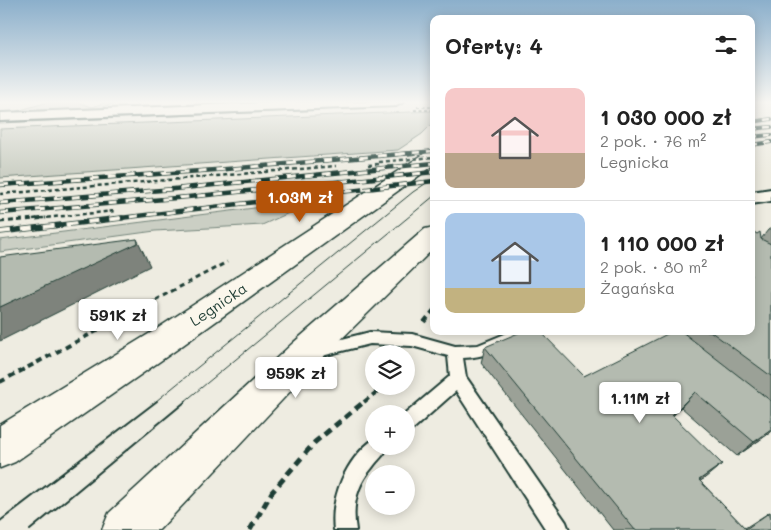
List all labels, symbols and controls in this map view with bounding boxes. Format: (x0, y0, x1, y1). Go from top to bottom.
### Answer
icon: filters (712, 31, 740, 59)
text: Oferty: 4 (445, 32, 543, 59)
text: 1 030 000 zł (600, 103, 732, 130)
icon: home (485, 108, 545, 168)
text: 2 pok. · 76 m² (600, 130, 706, 151)
text: Legnicka (600, 151, 669, 172)
pin: 1.03M zł (248, 180, 352, 223)
text: 1.03M zł (267, 186, 333, 207)
text: 1 110 000 zł (600, 229, 724, 256)
icon: home (485, 233, 545, 293)
text: 2 pok. · 80 m² (600, 256, 707, 277)
text: Żagańska (600, 277, 675, 298)
street label: Legnicka (186, 278, 250, 330)
pin: 591K zł (72, 298, 164, 341)
text: 591K zł (89, 304, 147, 325)
map controls (365, 345, 415, 515)
button: layers (365, 345, 415, 395)
pin: 959K zł (250, 356, 342, 399)
text: 959K zł (266, 362, 326, 383)
pin: 1.11M zł (588, 382, 692, 424)
text: 1.11M zł (610, 387, 670, 408)
button: + (365, 405, 415, 455)
button: − (365, 465, 415, 515)

